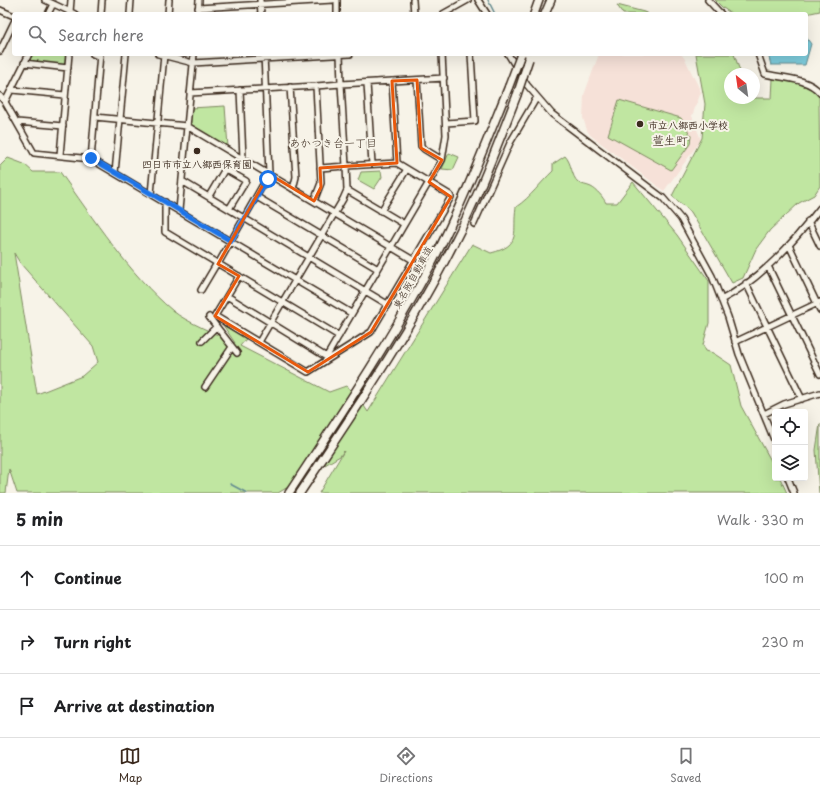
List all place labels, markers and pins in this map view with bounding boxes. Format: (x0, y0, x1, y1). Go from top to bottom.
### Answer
place label: 市立八郷西小学校 (648, 117, 728, 132)
marker: 市立八郷西小学校 (635, 119, 645, 129)
marker: 四日市市立八郷西保育園 (192, 146, 202, 156)
place label: 四日市市立八郷西保育園 (142, 156, 252, 171)

